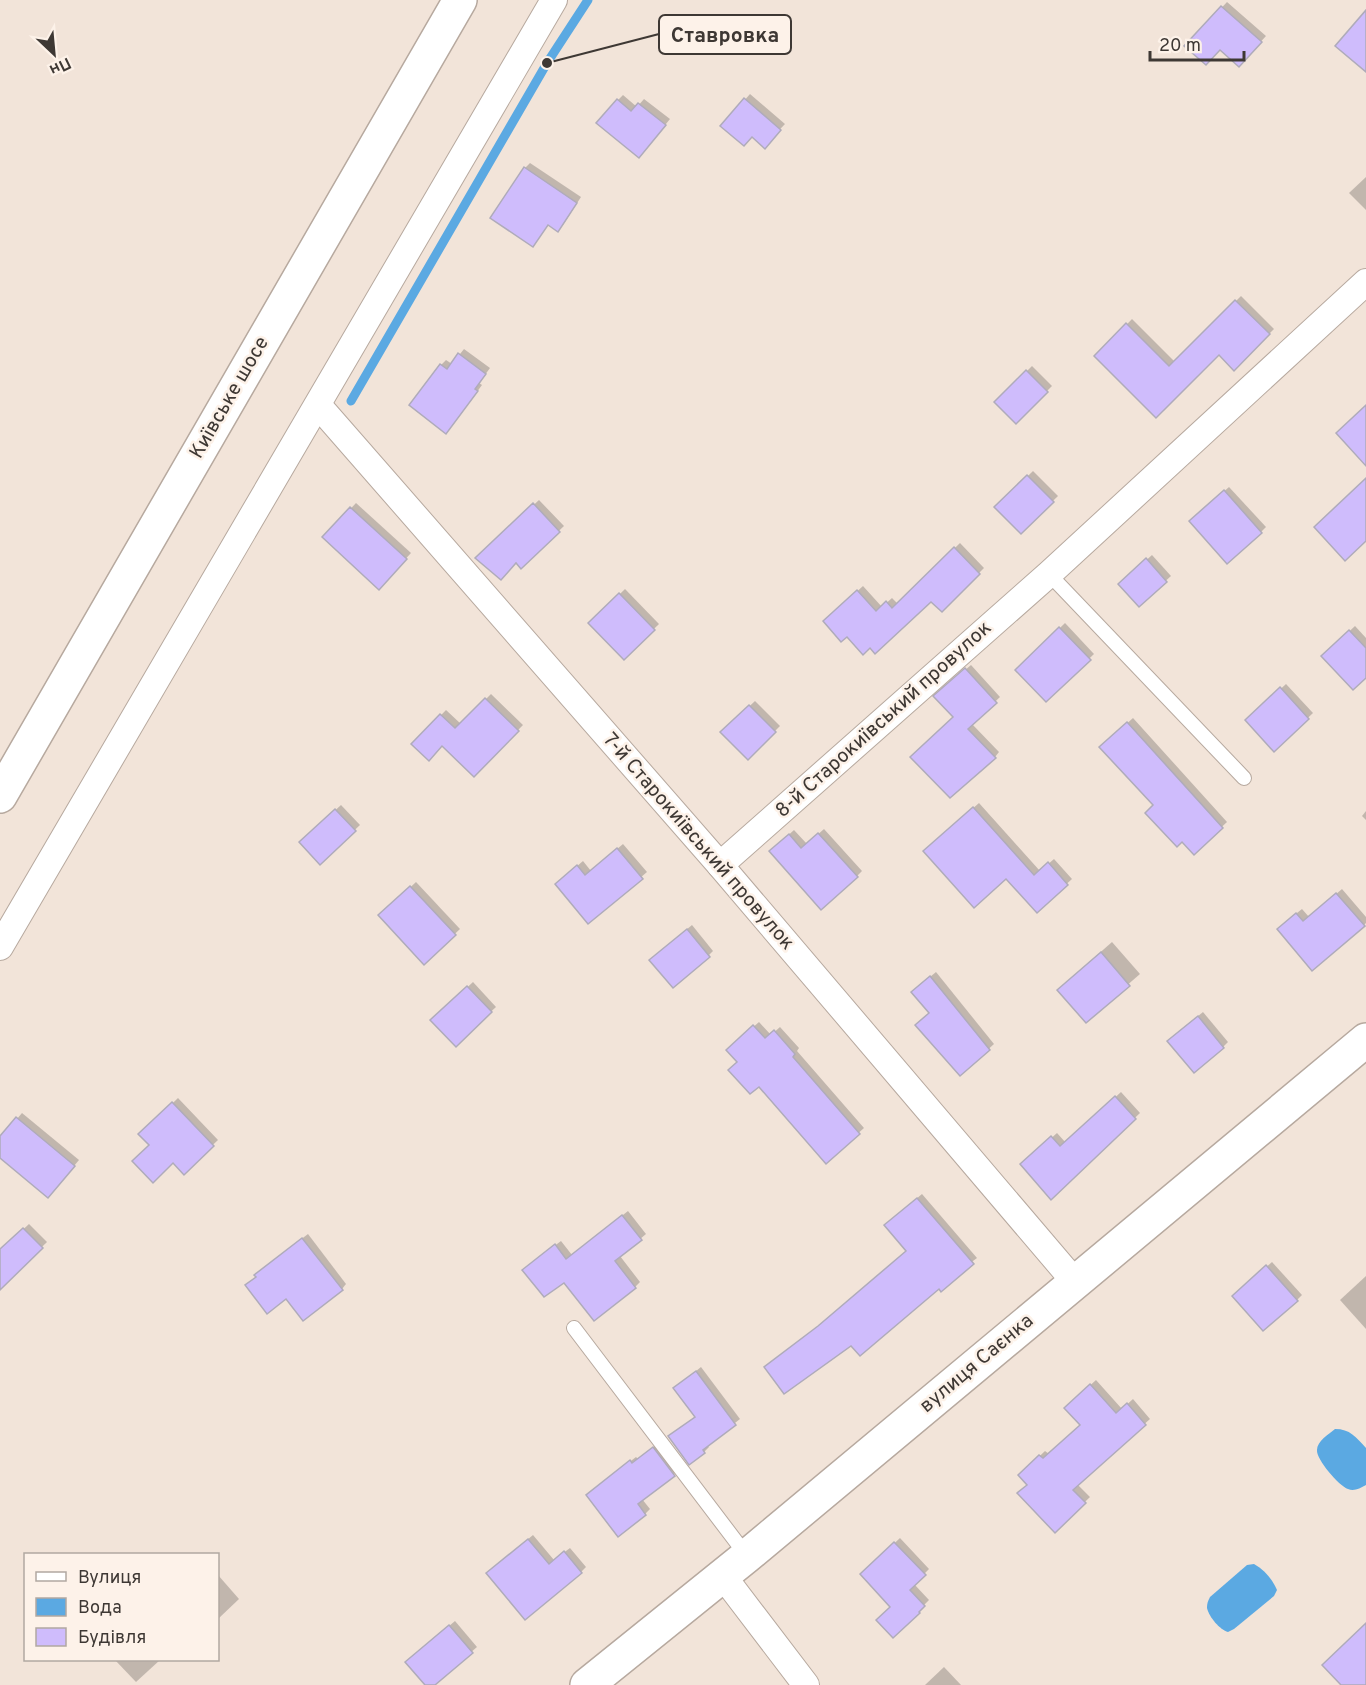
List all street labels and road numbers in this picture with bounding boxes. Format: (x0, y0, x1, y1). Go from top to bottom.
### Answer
street label: Київське шосе (184, 332, 276, 464)
street label: 8-й Старокиївський провулок (770, 616, 998, 824)
street label: 7-й Старокиївський провулок (596, 728, 800, 956)
street label: вулиця Саєнка (915, 1309, 1039, 1419)

